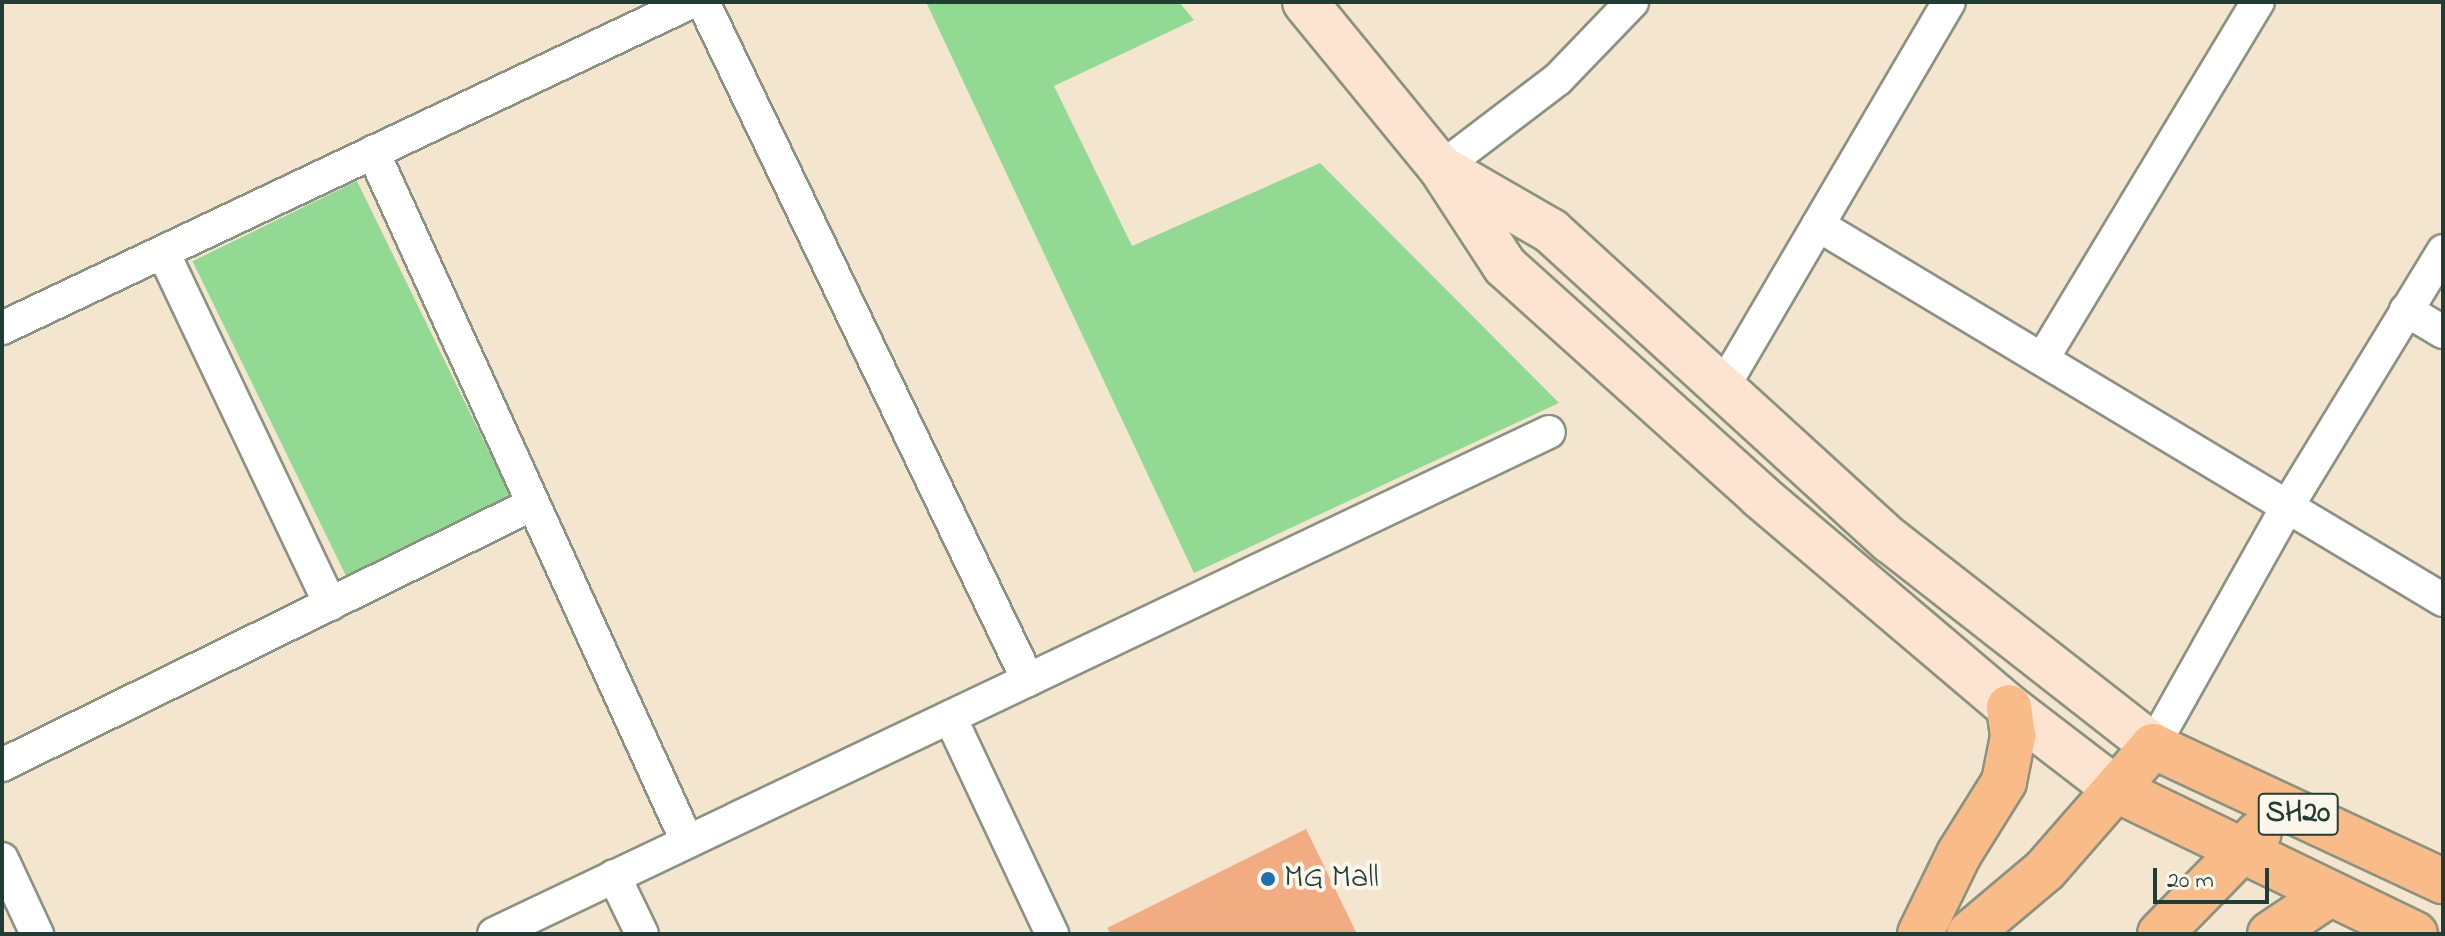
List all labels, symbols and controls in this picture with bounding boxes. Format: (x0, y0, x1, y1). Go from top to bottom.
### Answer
road number: SH20 (2256, 788, 2340, 840)
scale bar (2157, 852, 2273, 902)
place label: MG Mall (1284, 860, 1379, 898)
text: 20 m (2167, 864, 2214, 899)
marker: MG Mall (1259, 870, 1277, 888)

